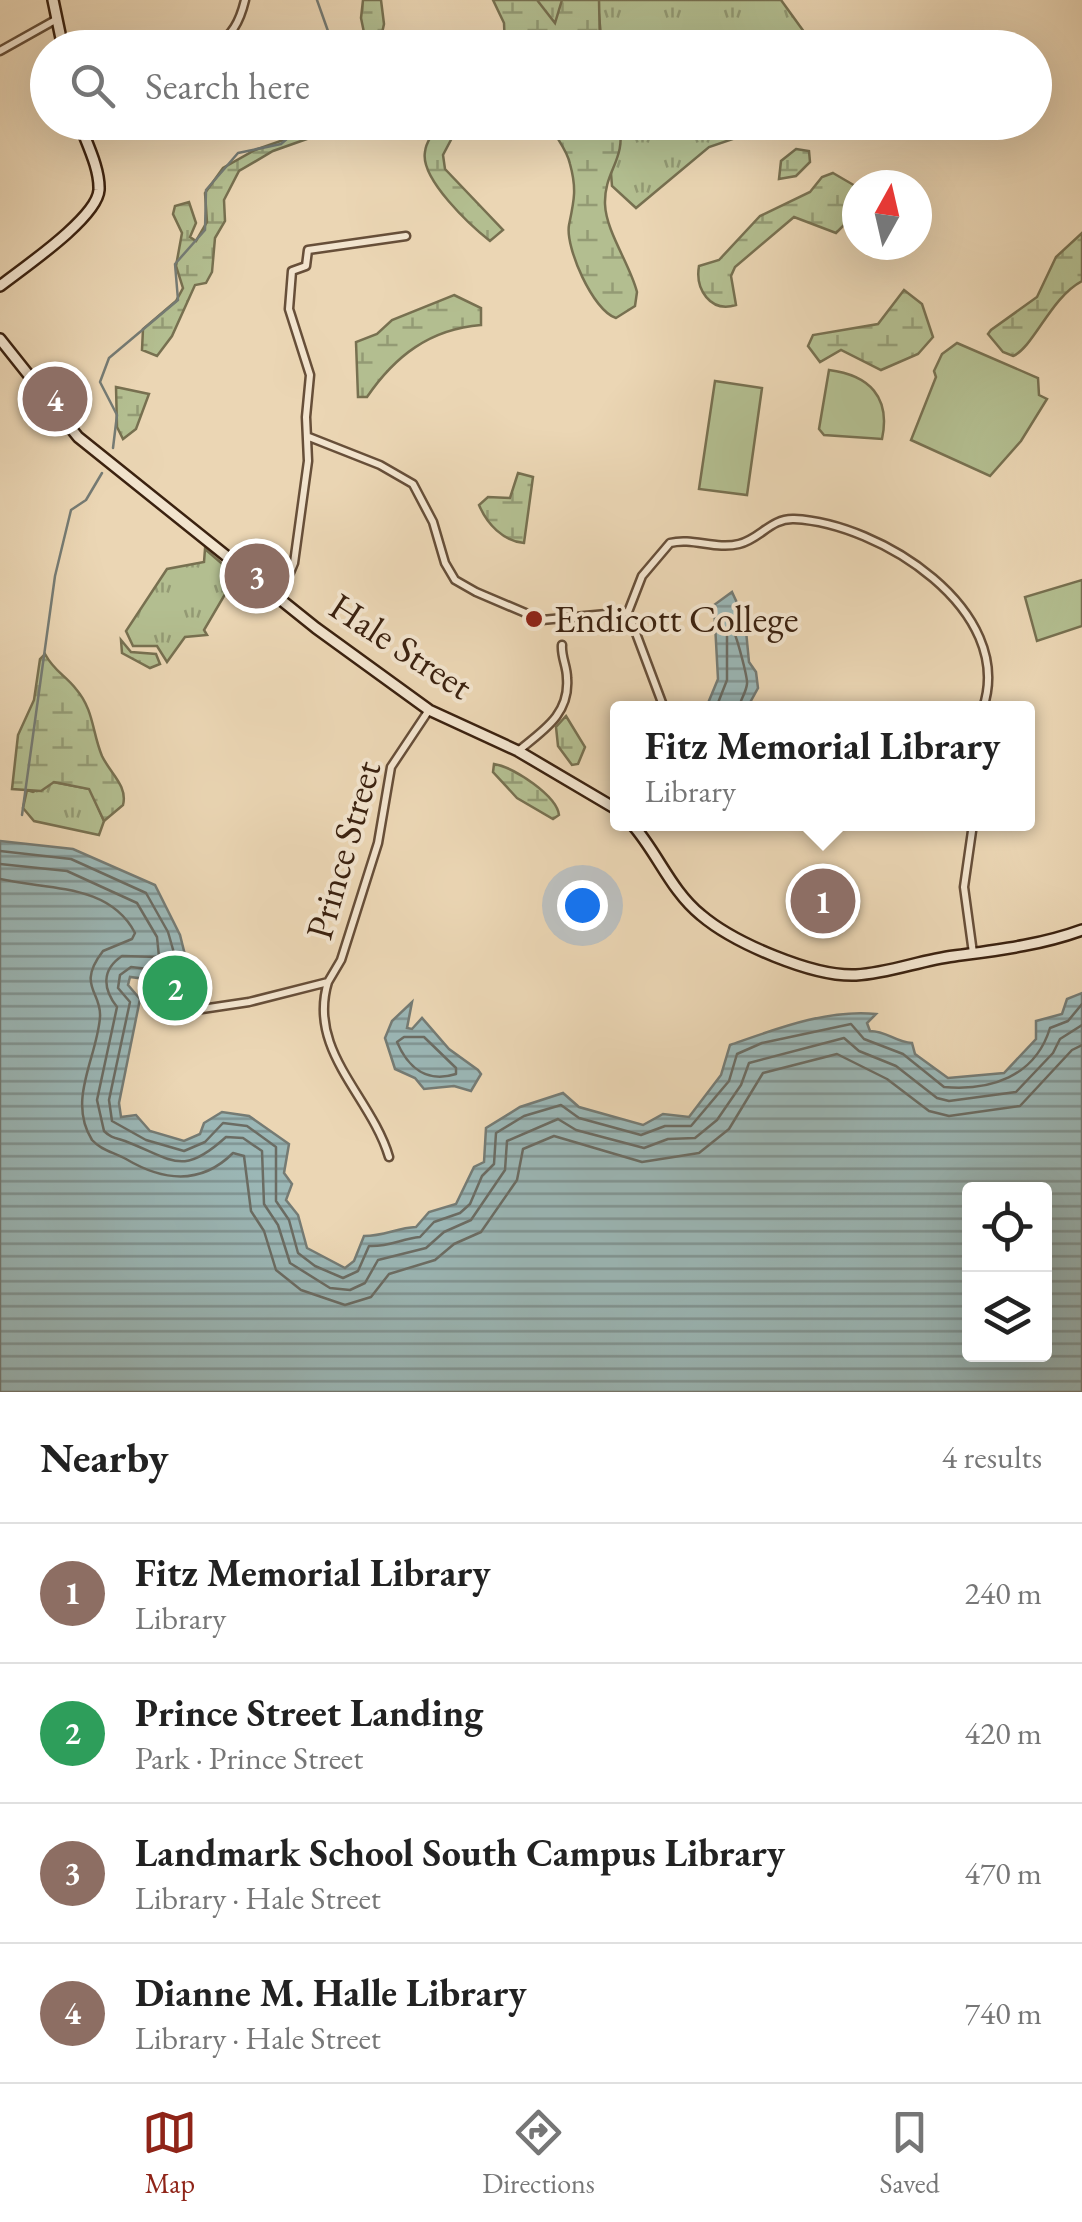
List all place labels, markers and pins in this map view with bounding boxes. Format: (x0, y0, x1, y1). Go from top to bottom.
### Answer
pin: 4 (22, 362, 88, 436)
pin: 3 (224, 538, 290, 614)
place label: Endicott College (554, 594, 799, 643)
marker: Endicott College (523, 608, 545, 630)
pin: 1 (790, 864, 856, 938)
pin: 2 (142, 950, 208, 1026)

